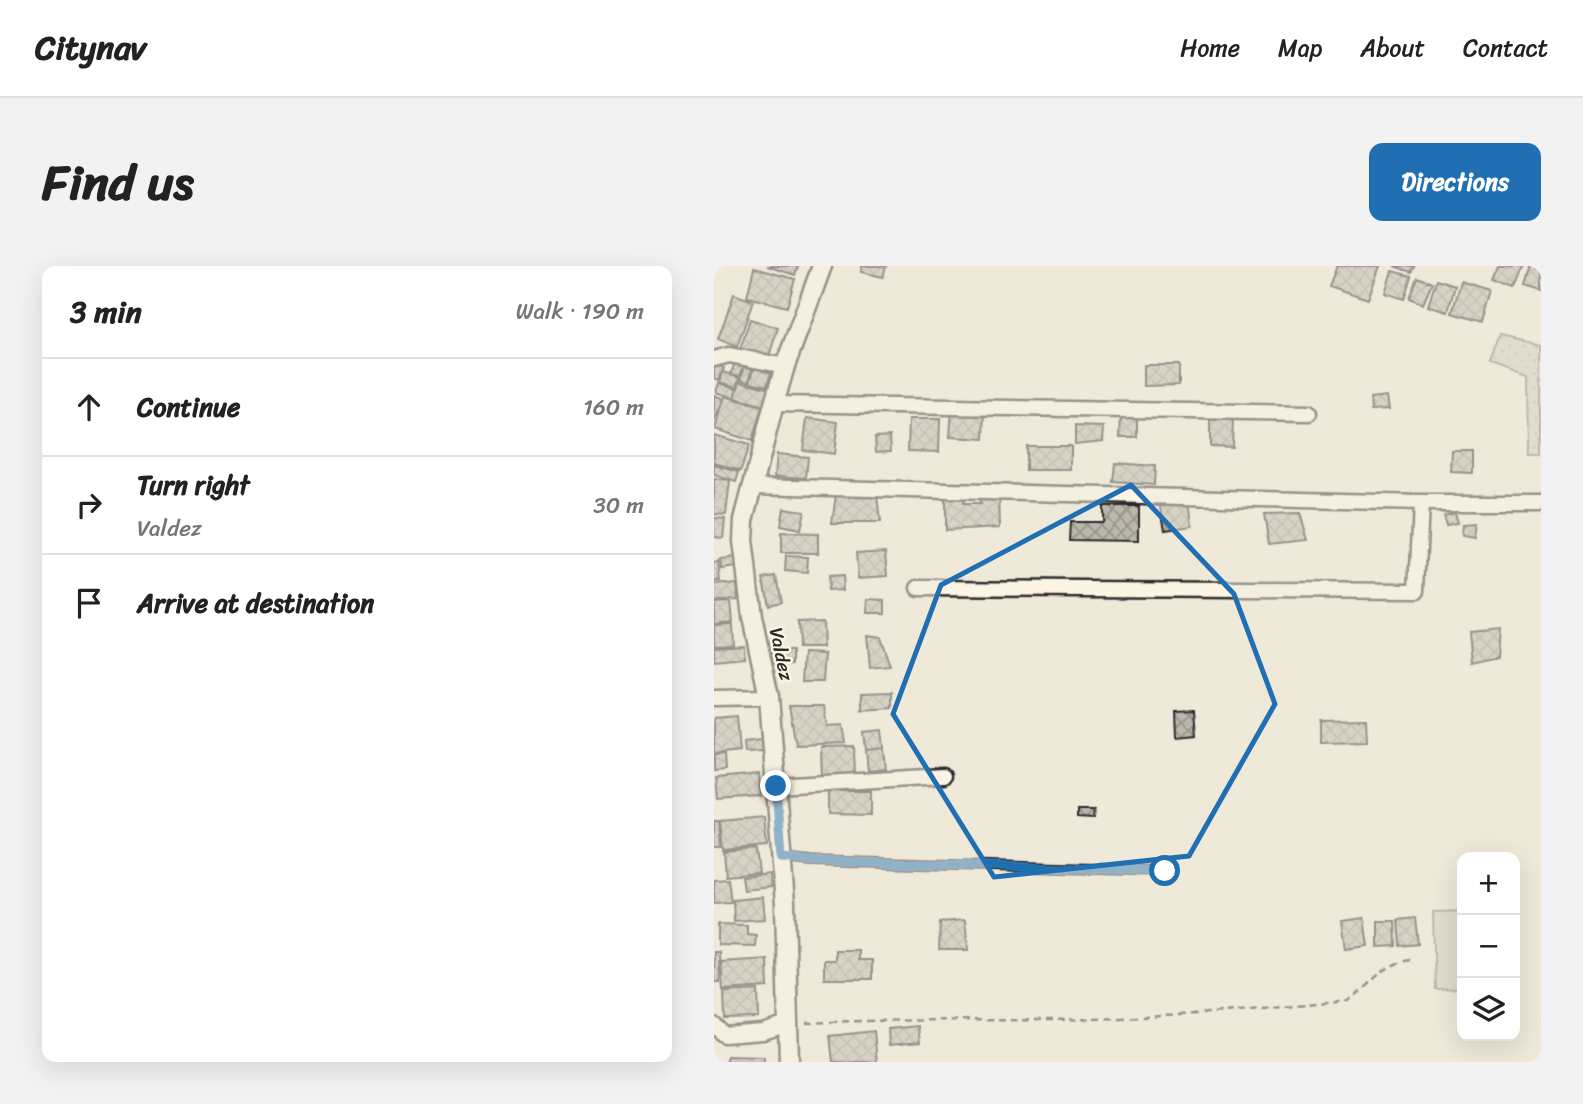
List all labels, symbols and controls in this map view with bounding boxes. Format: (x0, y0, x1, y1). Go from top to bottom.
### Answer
text: Citynav (35, 19, 146, 77)
text: Home (1180, 27, 1240, 69)
text: Map (1278, 27, 1322, 69)
text: About (1360, 27, 1425, 69)
text: Contact (1463, 27, 1548, 69)
text: Find us (42, 139, 194, 226)
button: Directions (1369, 143, 1541, 221)
text: 3 min (70, 285, 142, 339)
text: Walk · 190 m (516, 291, 644, 332)
text: Continue (137, 384, 240, 430)
text: 160 m (583, 387, 644, 428)
icon: ahead (70, 388, 108, 426)
text: Turn right (137, 462, 250, 508)
text: 30 m (593, 485, 644, 526)
icon: right (70, 486, 108, 524)
text: Valdez (137, 508, 202, 549)
text: Arrive at destination (137, 580, 374, 626)
icon: arrive (70, 584, 108, 622)
street label: Valdez (760, 624, 803, 685)
route end (760, 770, 791, 801)
map controls (1457, 852, 1520, 1041)
button: + (1457, 852, 1520, 915)
route start (1149, 855, 1180, 886)
button: − (1457, 915, 1520, 978)
button: layers (1457, 978, 1520, 1041)

